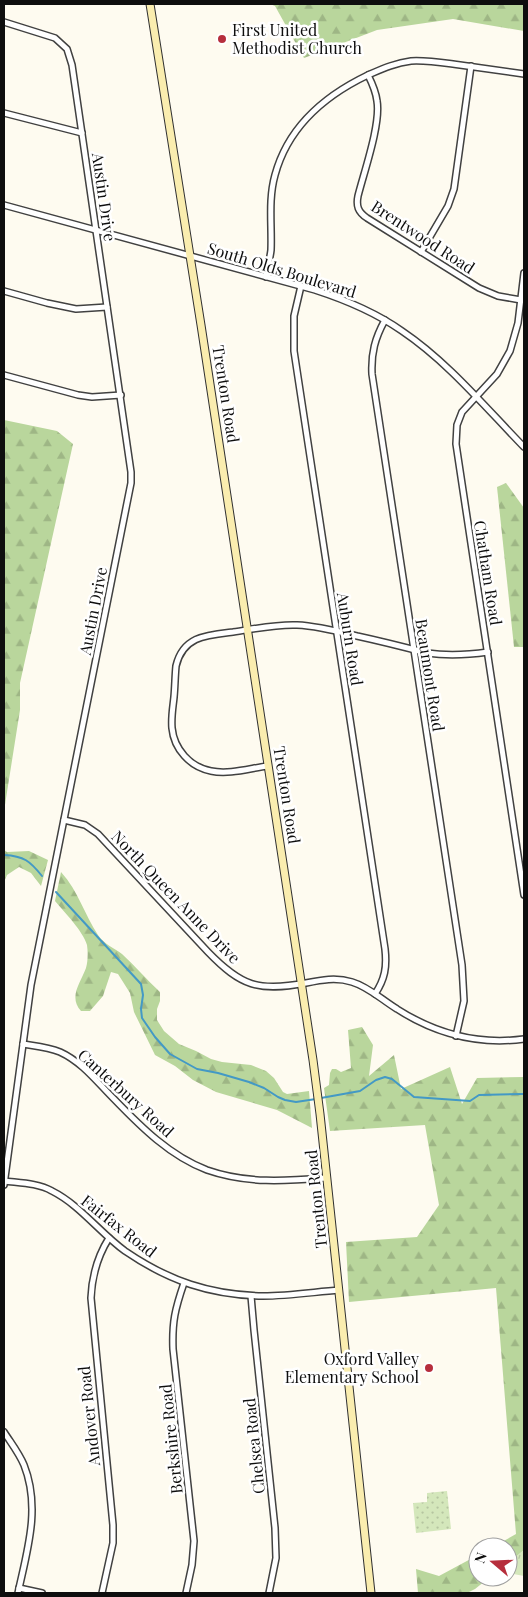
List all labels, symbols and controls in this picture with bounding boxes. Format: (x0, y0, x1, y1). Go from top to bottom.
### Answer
place label: First United Methodist Church (232, 19, 362, 58)
marker: First United Methodist Church (216, 33, 228, 45)
street label: Austin Drive (88, 150, 121, 243)
street label: Brentwood Road (367, 195, 479, 278)
street label: South Olds Boulevard (205, 237, 359, 302)
street label: Trenton Road (208, 344, 245, 444)
street label: Chatham Road (470, 519, 507, 627)
street label: Austin Drive (74, 565, 111, 658)
street label: Auburn Road (333, 590, 368, 687)
street label: Beaumont Road (411, 617, 450, 733)
street label: Trenton Road (269, 745, 306, 845)
street label: North Queen Anne Drive (107, 826, 245, 968)
street label: Canterbury Road (74, 1044, 179, 1141)
street label: Trenton Road (300, 1149, 331, 1249)
street label: Fairfax Road (77, 1190, 161, 1262)
place label: Oxford Valley Elementary School (285, 1348, 419, 1387)
marker: Oxford Valley Elementary School (423, 1362, 435, 1374)
street label: Andover Road (73, 1365, 104, 1468)
street label: Berkshire Road (154, 1383, 187, 1495)
street label: Chelsea Road (238, 1397, 269, 1495)
north arrow (468, 1537, 518, 1587)
text: N (470, 1550, 491, 1565)

